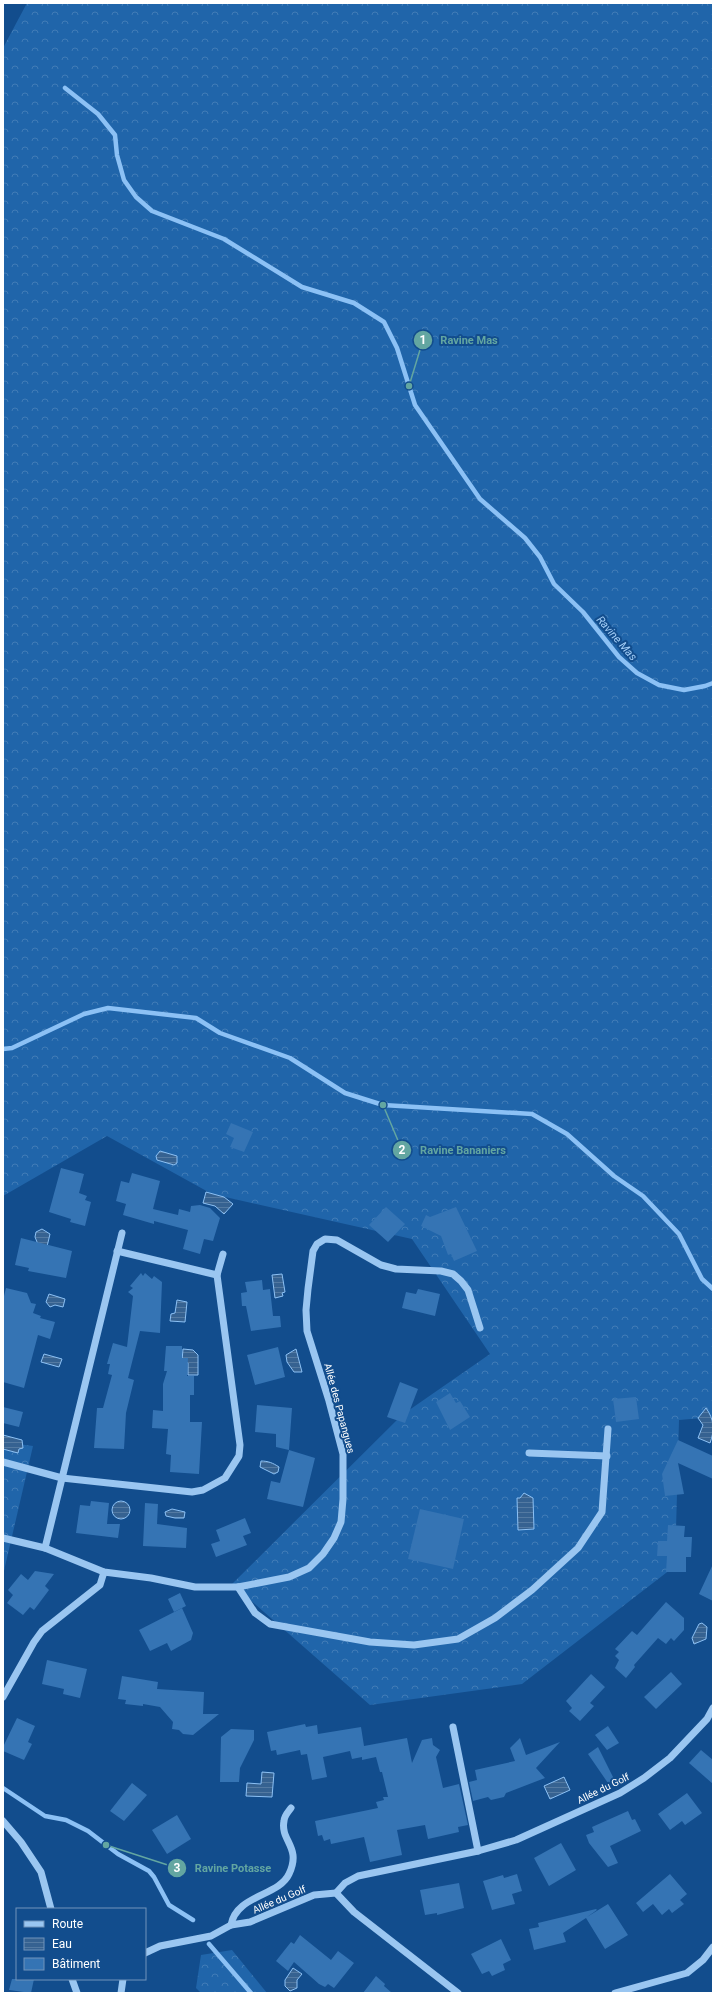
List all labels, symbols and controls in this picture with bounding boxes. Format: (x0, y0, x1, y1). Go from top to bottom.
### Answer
callout: Ravine Mas (413, 328, 506, 351)
text: 1 (420, 333, 426, 347)
text: Ravine Mas (440, 334, 498, 347)
water label: Ravine Mas (594, 613, 640, 664)
callout: Ravine Bananiers (392, 1138, 514, 1161)
text: 2 (399, 1143, 406, 1157)
text: Ravine Bananiers (420, 1144, 506, 1157)
street label: Allée des Papangues (322, 1362, 357, 1454)
street label: Allée du Golf (575, 1771, 632, 1806)
callout: Ravine Potasse (167, 1856, 279, 1879)
text: 3 (174, 1861, 181, 1875)
text: Ravine Potasse (195, 1862, 271, 1875)
street label: Allée du Golf (251, 1883, 308, 1916)
legend (16, 1908, 146, 1980)
text: Route (52, 1917, 83, 1931)
text: Eau (52, 1937, 72, 1951)
text: Bâtiment (52, 1957, 100, 1971)

